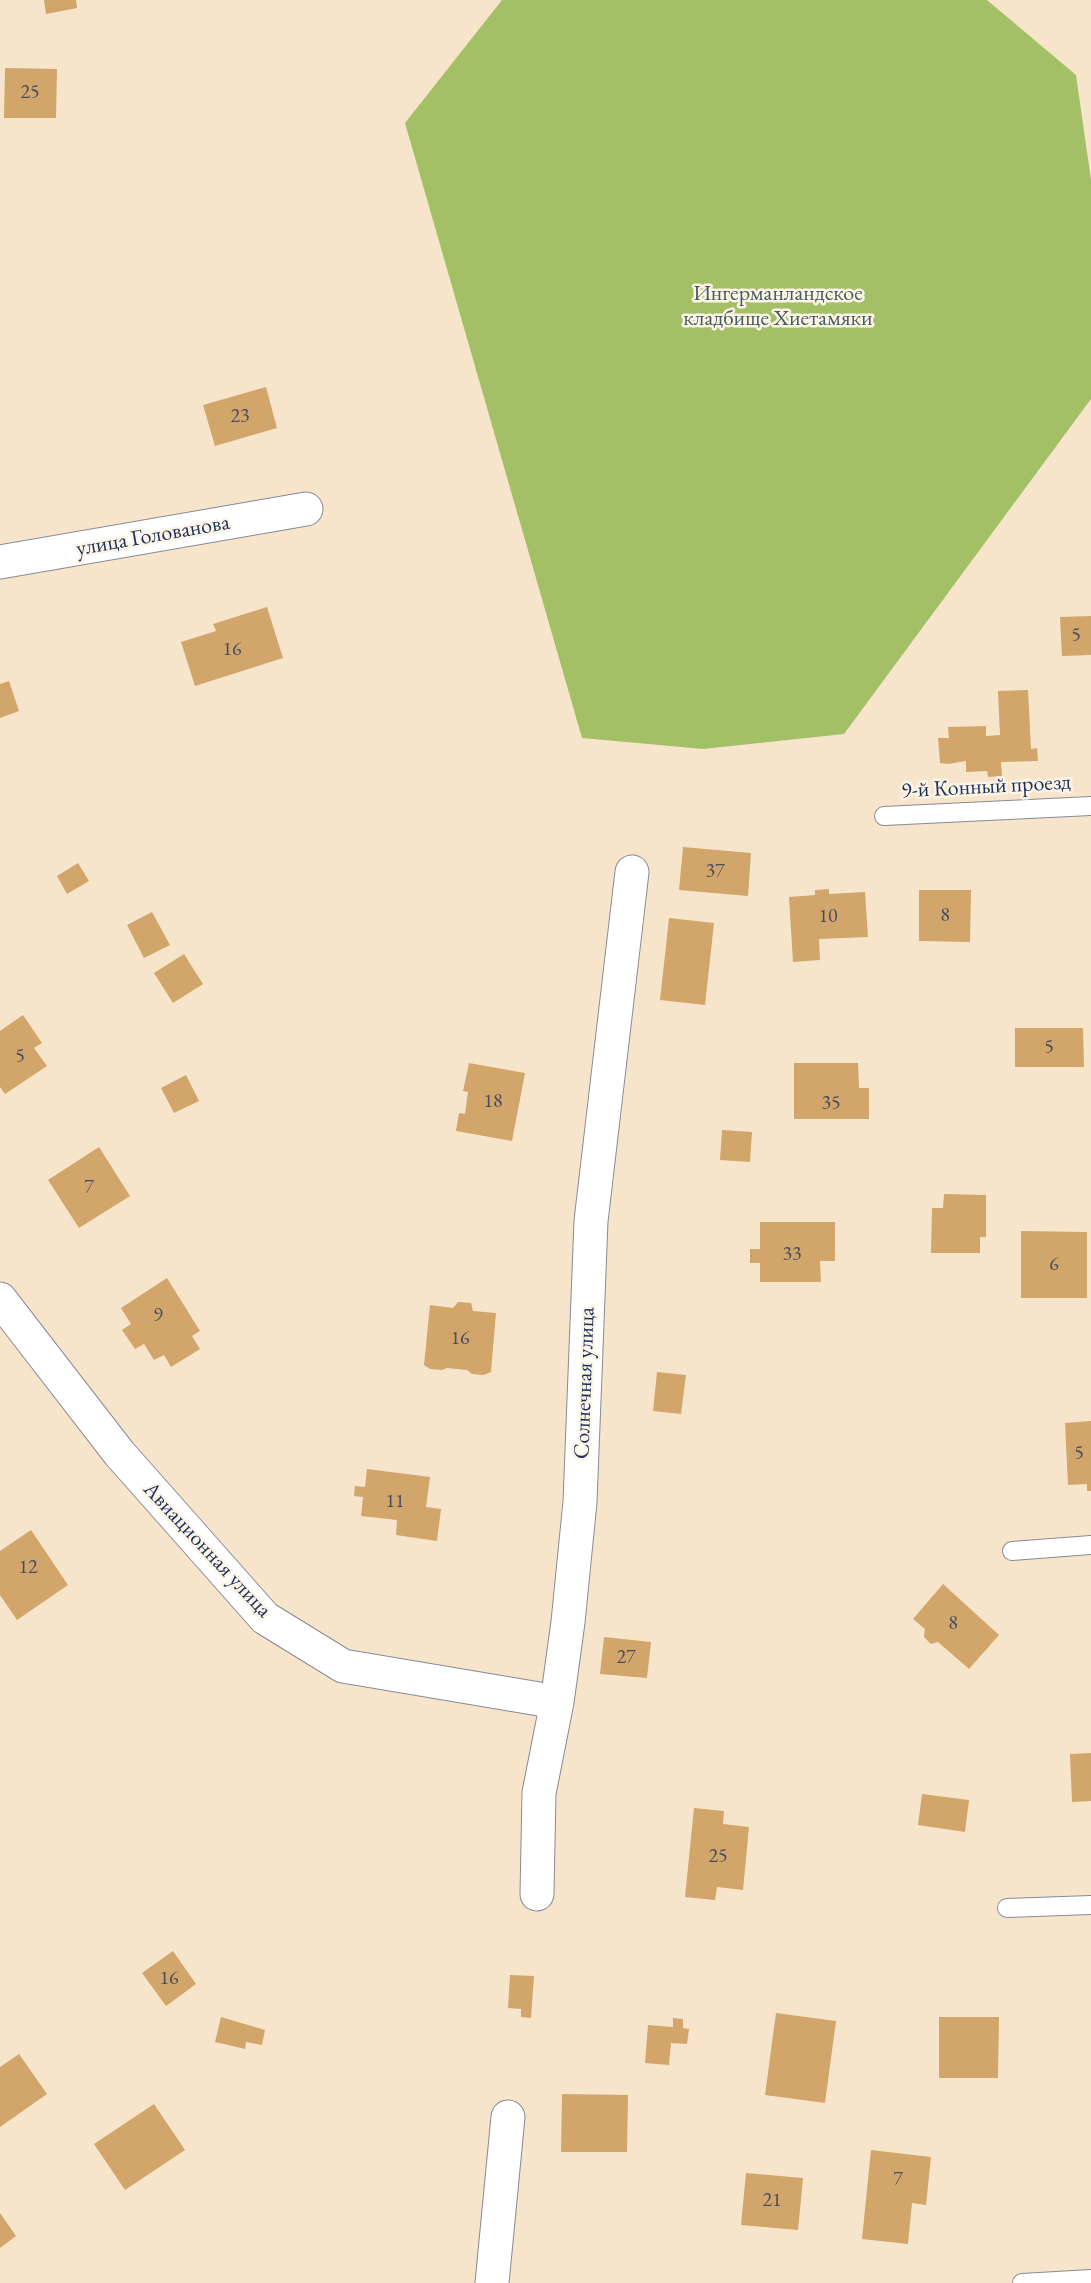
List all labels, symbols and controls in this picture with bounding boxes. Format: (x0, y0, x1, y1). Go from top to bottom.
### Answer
house number: 25 (20, 81, 40, 105)
park label: Ингерманландское кладбище Хиетамяки (683, 281, 873, 332)
house number: 23 (230, 405, 250, 429)
street label: улица Голованова (74, 509, 232, 563)
house number: 5 (1071, 624, 1081, 648)
house number: 16 (222, 638, 242, 662)
street label: 9-й Конный проезд (900, 769, 1072, 805)
house number: 37 (705, 860, 725, 884)
house number: 8 (940, 904, 950, 928)
house number: 10 (818, 905, 838, 929)
house number: 5 (1044, 1036, 1054, 1060)
house number: 5 (15, 1045, 25, 1069)
house number: 18 (483, 1090, 503, 1114)
house number: 35 (821, 1092, 841, 1116)
house number: 7 (84, 1176, 94, 1200)
house number: 33 (782, 1243, 802, 1267)
house number: 6 (1049, 1253, 1059, 1277)
house number: 9 (153, 1304, 163, 1328)
street label: Солнечная улица (569, 1306, 601, 1460)
house number: 16 (450, 1327, 470, 1351)
house number: 5 (1074, 1442, 1084, 1466)
street label: Авиационная улица (137, 1477, 277, 1623)
house number: 11 (385, 1490, 405, 1514)
house number: 12 (18, 1556, 38, 1580)
house number: 8 (948, 1612, 958, 1636)
house number: 27 (616, 1646, 636, 1670)
house number: 25 (708, 1845, 728, 1869)
house number: 16 (159, 1967, 179, 1991)
house number: 7 (893, 2168, 903, 2192)
house number: 21 (762, 2189, 782, 2213)

